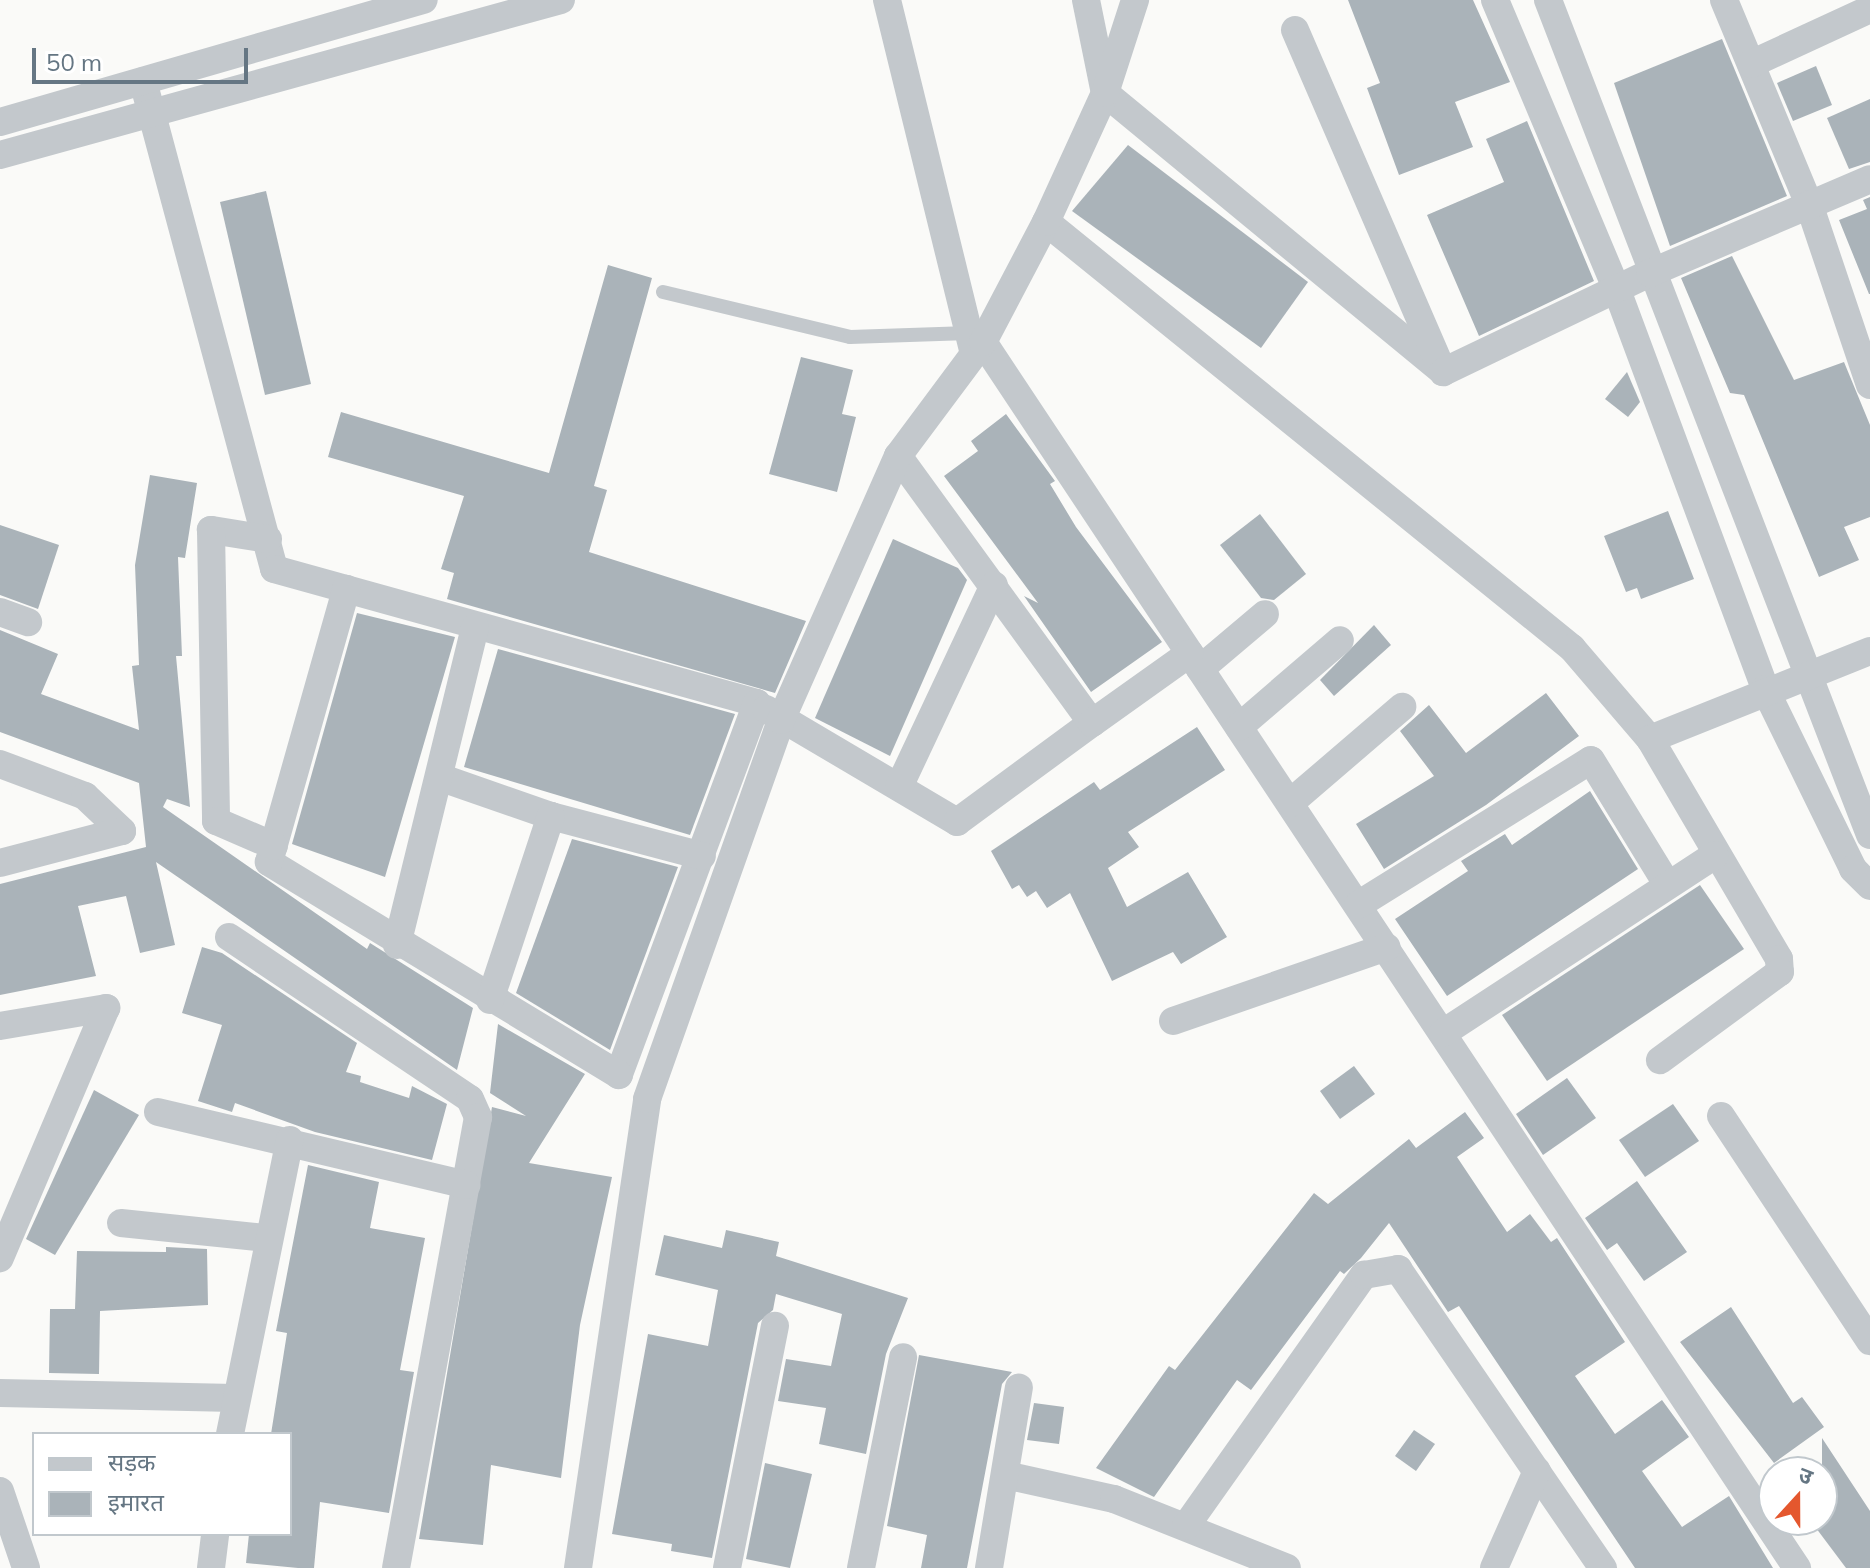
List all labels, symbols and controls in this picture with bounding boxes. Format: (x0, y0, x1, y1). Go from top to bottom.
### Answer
scale bar (36, 32, 252, 82)
text: 50 m (46, 47, 102, 77)
legend (32, 1432, 292, 1536)
text: सड़क (108, 1447, 156, 1477)
north arrow (1758, 1456, 1838, 1536)
text: उ (1795, 1460, 1817, 1491)
text: इमारत (108, 1487, 164, 1517)

